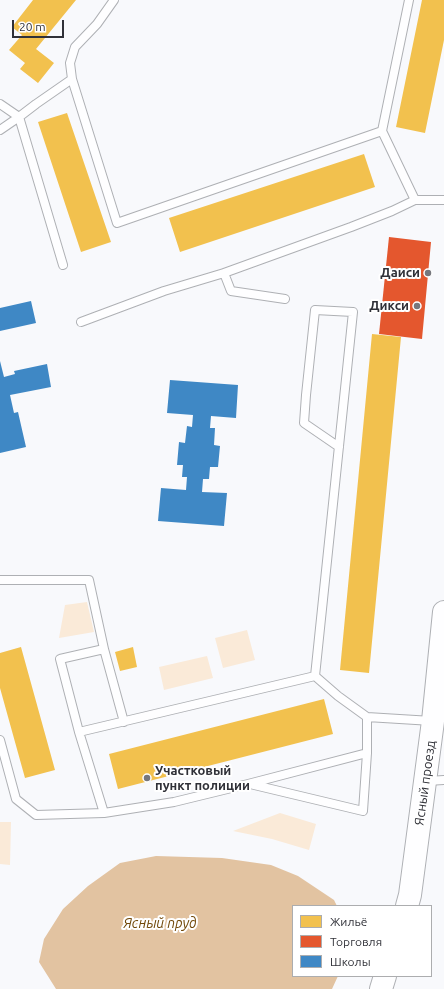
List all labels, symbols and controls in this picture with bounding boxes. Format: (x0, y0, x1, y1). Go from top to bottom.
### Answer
scale bar (14, 12, 66, 38)
text: 20 m (19, 20, 46, 33)
place label: Даиси (380, 265, 420, 281)
marker: Даиси (423, 268, 433, 278)
place label: Дикси (369, 298, 409, 314)
marker: Дикси (412, 301, 422, 311)
street label: Ясный проезд (411, 739, 439, 827)
place label: Участковый пункт полиции (155, 763, 250, 794)
marker: Участковый пункт полиции (142, 773, 152, 783)
legend (292, 905, 432, 977)
water label: Ясный пруд (123, 915, 197, 931)
text: Жильё (330, 915, 367, 928)
text: Торговля (330, 935, 382, 948)
text: Школы (330, 955, 371, 968)

